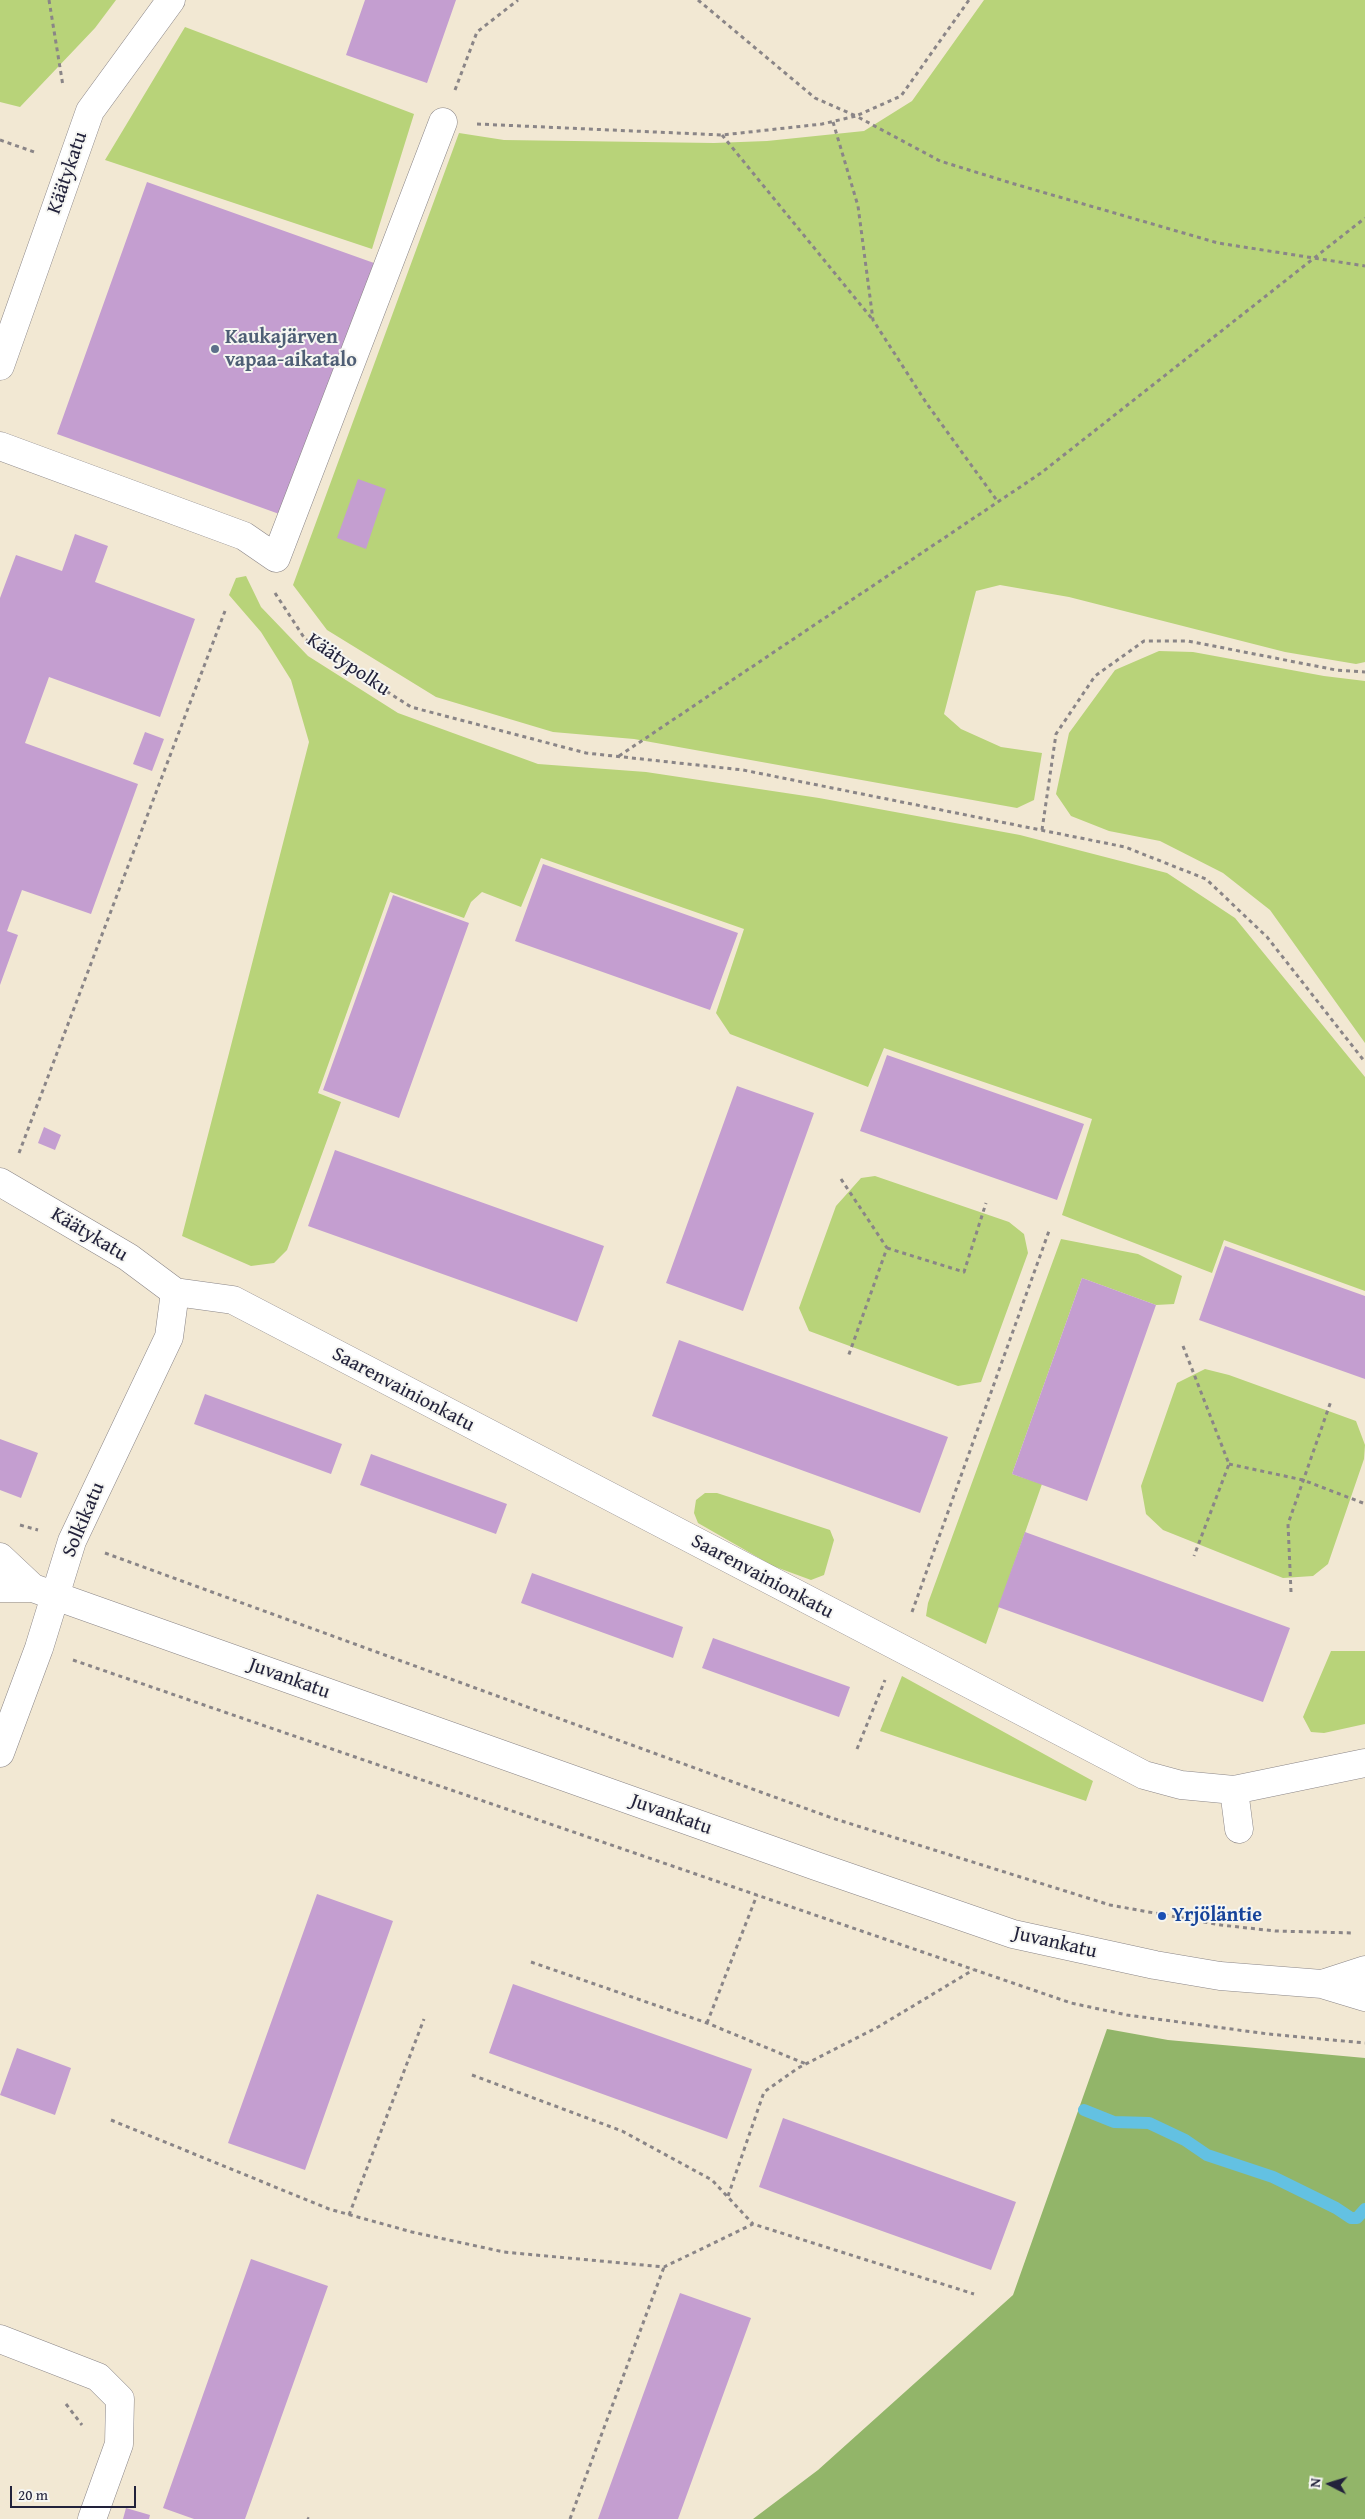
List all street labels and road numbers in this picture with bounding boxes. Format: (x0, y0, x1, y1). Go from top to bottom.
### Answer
street label: Käätykatu (43, 129, 93, 217)
street label: Käätypolku (302, 628, 394, 702)
street label: Käätykatu (46, 1203, 132, 1267)
street label: Saarenvainionkatu (328, 1342, 478, 1438)
street label: Solkikatu (58, 1479, 110, 1561)
street label: Saarenvainionkatu (687, 1529, 837, 1625)
street label: Juvankatu (245, 1653, 333, 1705)
street label: Juvankatu (627, 1789, 715, 1841)
street label: Juvankatu (1011, 1922, 1099, 1964)

